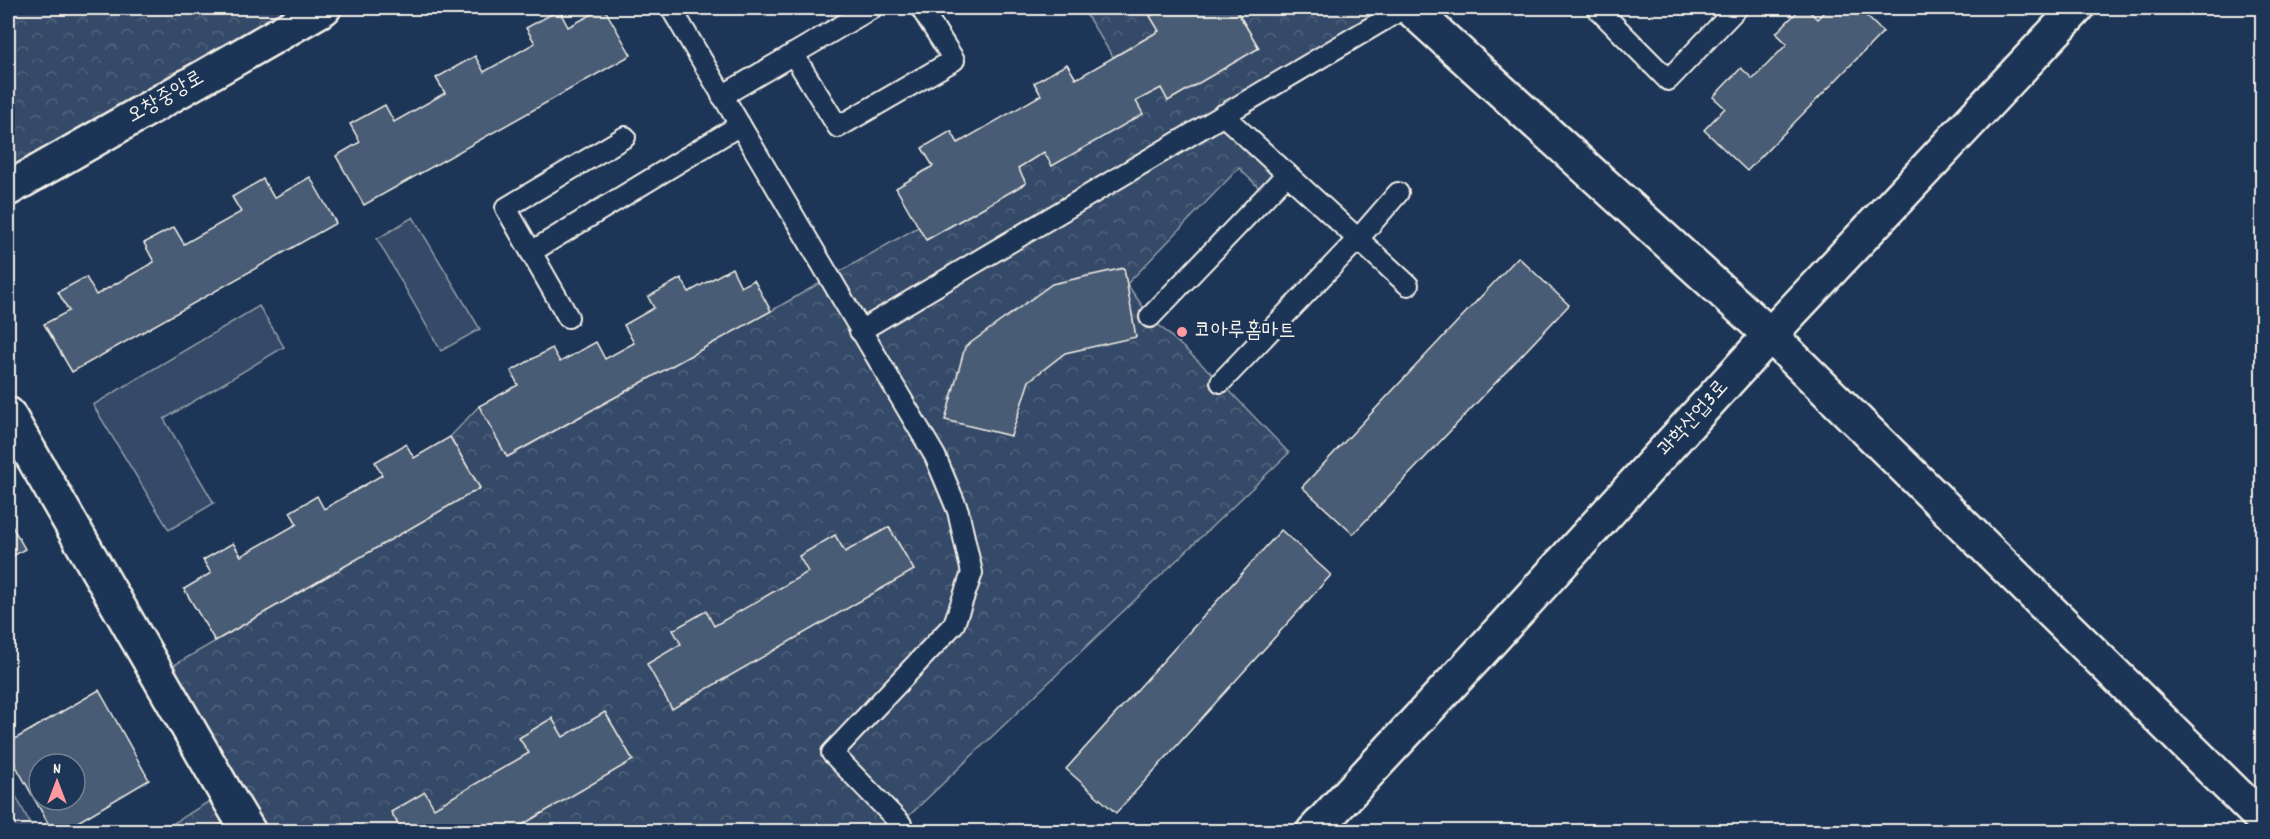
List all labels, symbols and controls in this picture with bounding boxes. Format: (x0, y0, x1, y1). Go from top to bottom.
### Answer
street label: 오창중앙로 (122, 64, 210, 132)
place label: 코아루홈마트 (1194, 317, 1295, 347)
marker: 코아루홈마트 (1175, 325, 1189, 339)
street label: 과학산업3로 (1651, 374, 1737, 464)
north arrow (27, 752, 87, 812)
text: N (53, 758, 61, 781)

